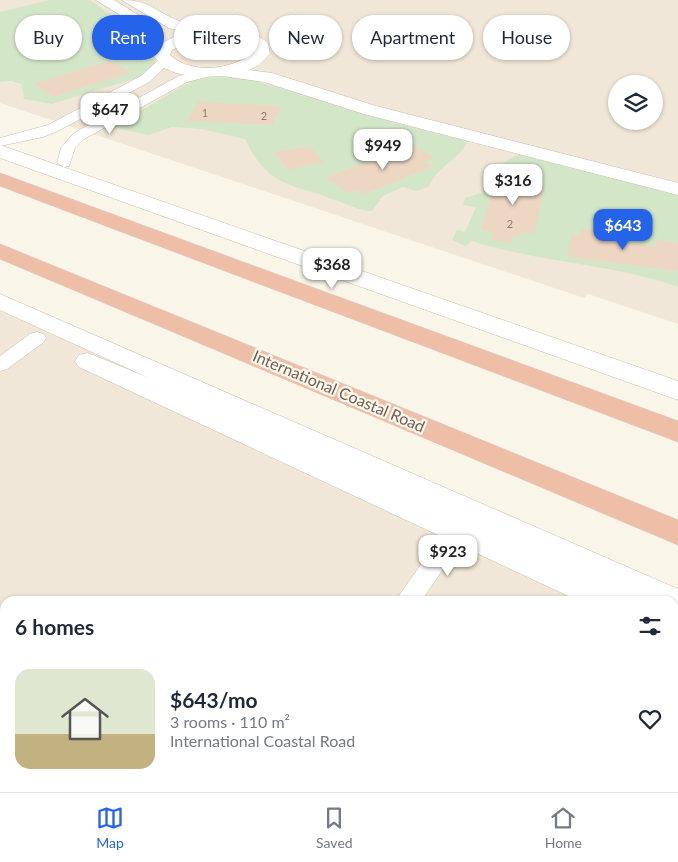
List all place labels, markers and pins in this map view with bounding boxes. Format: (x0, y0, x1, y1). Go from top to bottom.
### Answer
pin: $647 (80, 92, 140, 135)
pin: $949 (353, 128, 413, 171)
pin: $316 (483, 164, 543, 206)
pin: $643 (593, 208, 653, 251)
pin: $368 (302, 248, 362, 290)
pin: $923 (418, 534, 478, 577)

